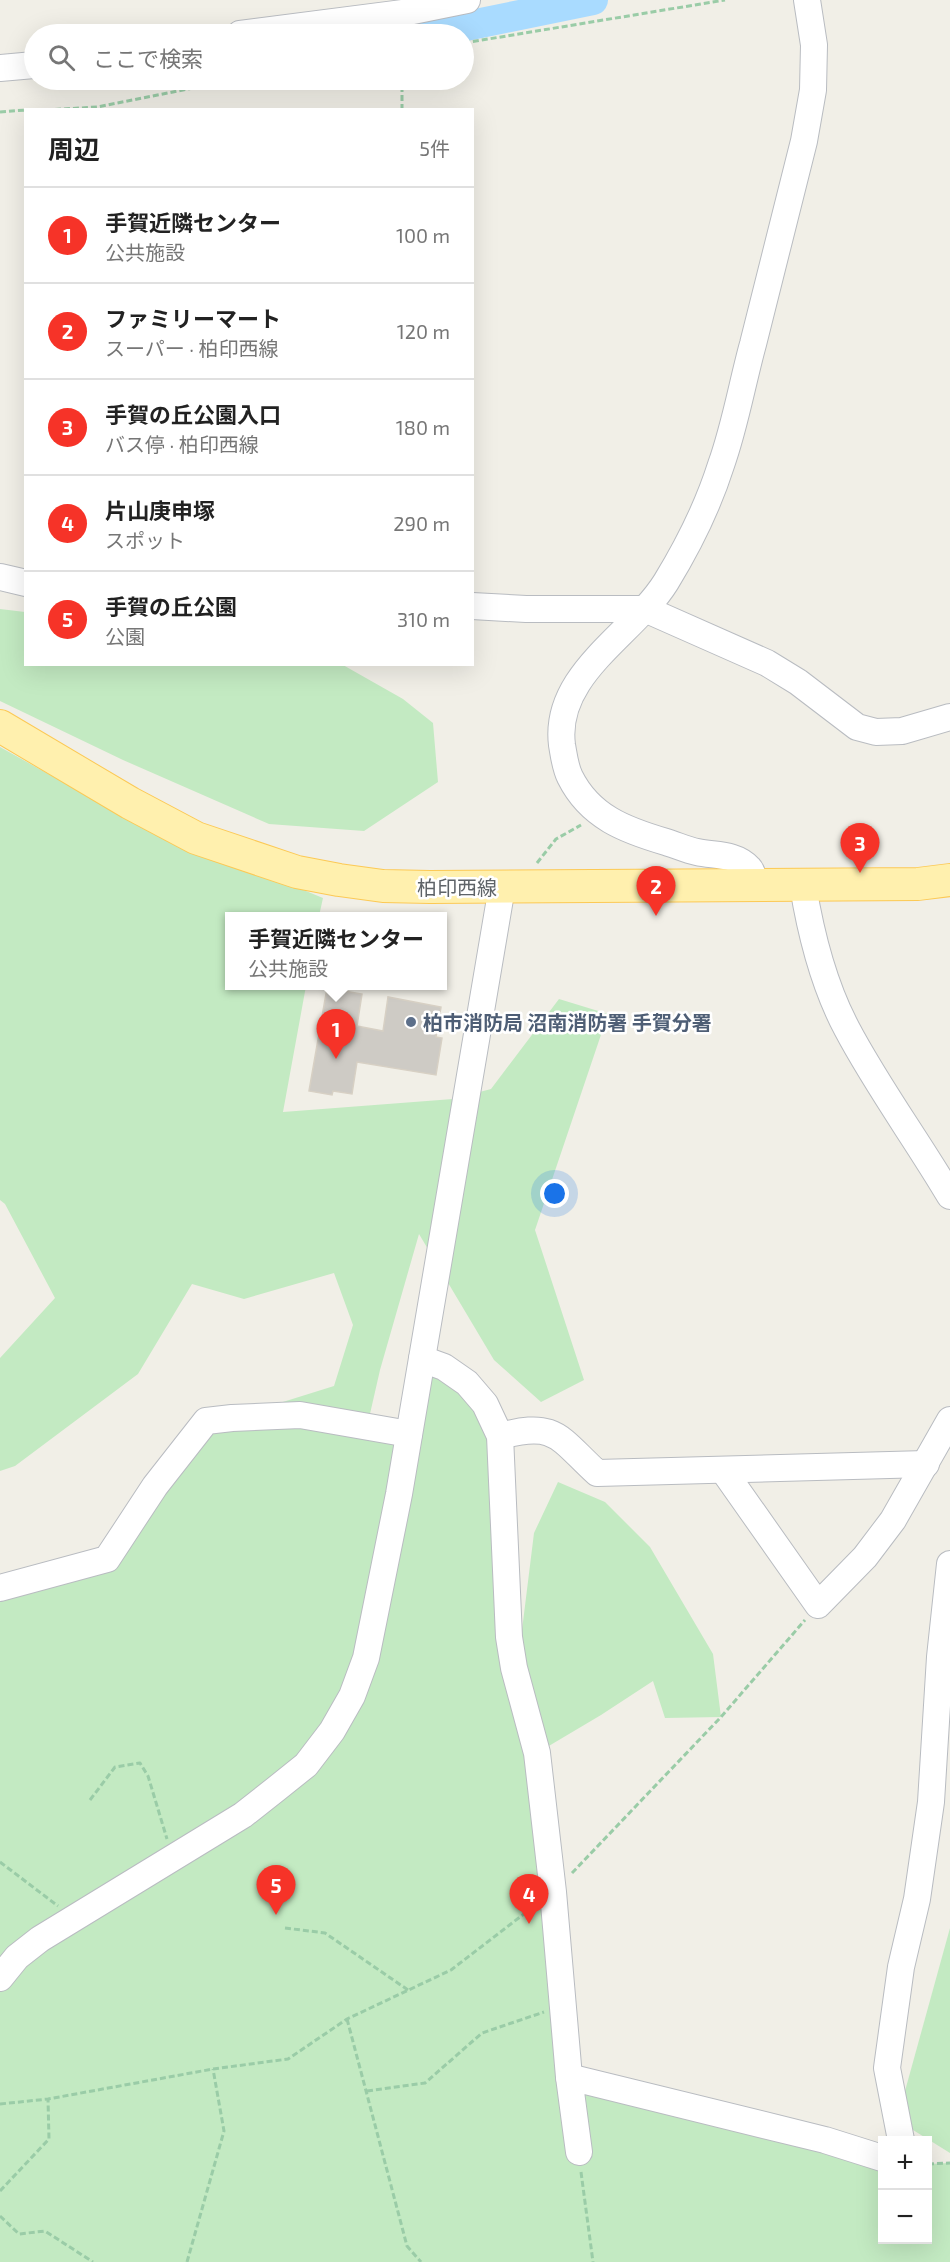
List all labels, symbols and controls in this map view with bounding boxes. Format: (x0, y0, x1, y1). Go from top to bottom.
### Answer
search box (24, 24, 474, 90)
icon: search (45, 41, 78, 74)
text: ここで検索 (93, 45, 203, 71)
text: 周辺 (48, 133, 100, 164)
text: 5件 (419, 136, 450, 160)
text: 手賀近隣センター (105, 209, 281, 235)
text: 1 (63, 223, 72, 247)
text: 100 m (396, 223, 450, 247)
text: 公共施設 (105, 240, 185, 264)
text: ファミリーマート (105, 305, 281, 331)
text: 2 (62, 319, 73, 343)
text: 120 m (397, 319, 450, 343)
text: スーパー · 柏印西線 (105, 336, 278, 360)
text: 手賀の丘公園入口 (105, 401, 281, 427)
text: 3 (62, 415, 73, 439)
text: 180 m (396, 415, 450, 439)
text: バス停 · 柏印西線 (105, 432, 259, 456)
text: 片山庚申塚 (105, 497, 215, 523)
text: 4 (61, 511, 74, 535)
text: 290 m (393, 511, 450, 535)
text: スポット (105, 528, 185, 552)
text: 手賀の丘公園 (105, 593, 237, 619)
text: 5 (62, 607, 73, 631)
text: 310 m (397, 607, 450, 631)
text: 公園 (105, 624, 145, 648)
pin: 3 (840, 824, 880, 873)
pin: 2 (636, 866, 676, 916)
street label: 柏印西線 (417, 875, 497, 899)
popup (225, 912, 447, 990)
text: 手賀近隣センター (248, 925, 424, 951)
text: 公共施設 (248, 956, 328, 980)
pin: 1 (316, 1010, 356, 1059)
place label: 柏市消防局 沼南消防署 手賀分署 (423, 1010, 712, 1034)
marker: 柏市消防局 沼南消防署 手賀分署 (404, 1015, 418, 1029)
your location (540, 1179, 569, 1208)
pin: 5 (256, 1866, 296, 1915)
pin: 4 (510, 1874, 548, 1924)
map controls (878, 2136, 932, 2244)
button: + (878, 2136, 932, 2190)
button: − (878, 2190, 932, 2244)

